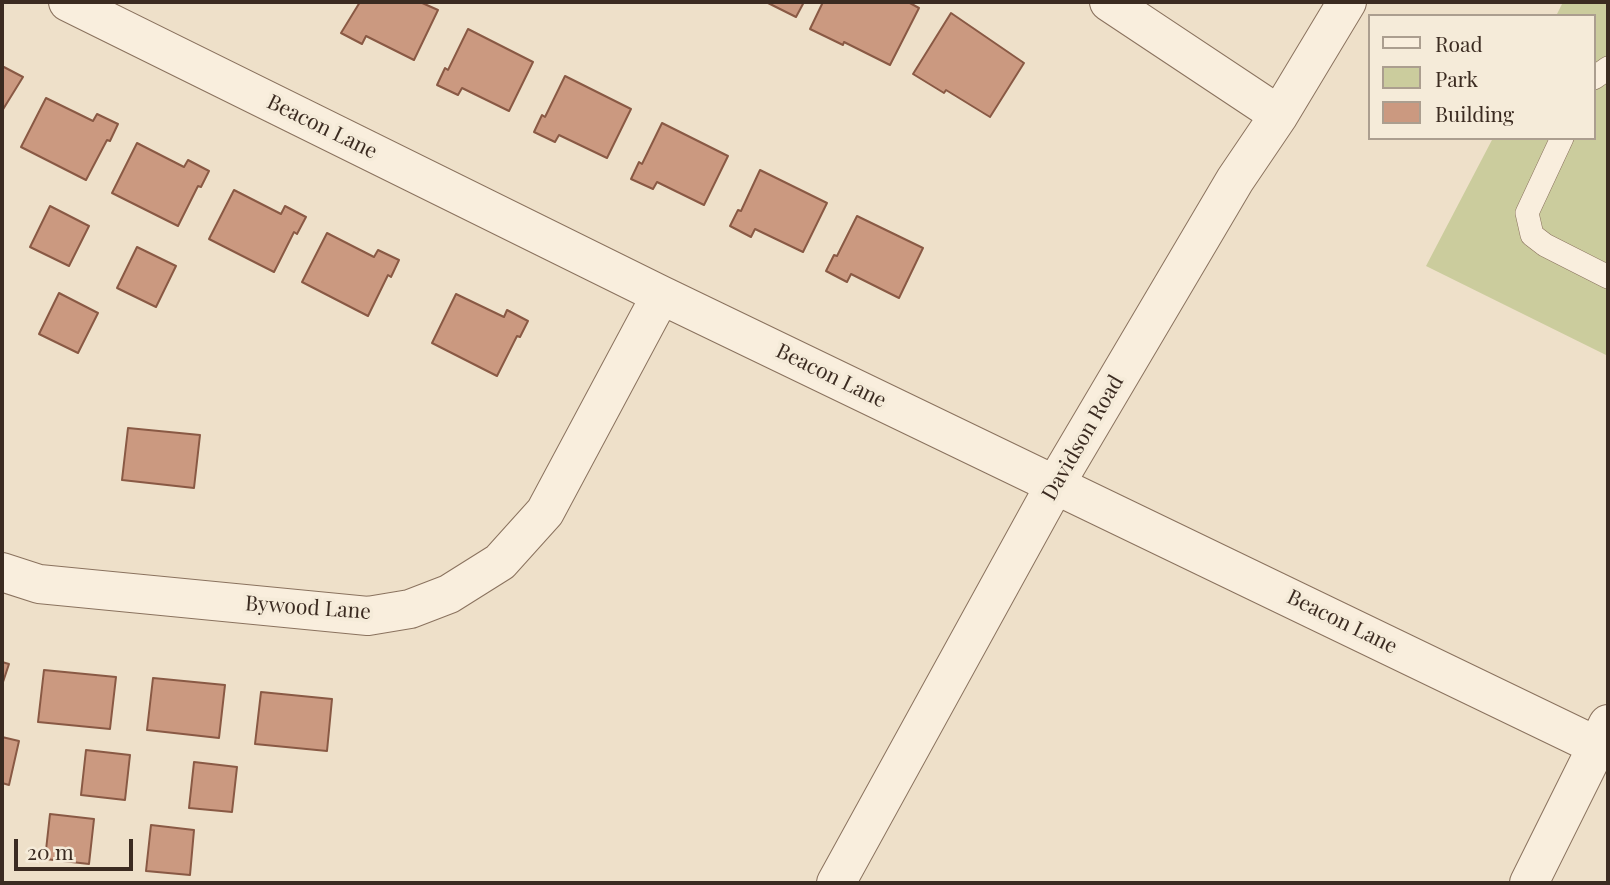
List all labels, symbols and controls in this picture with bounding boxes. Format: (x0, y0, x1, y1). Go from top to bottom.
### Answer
legend (1368, 14, 1596, 140)
text: Road (1435, 29, 1483, 57)
text: Park (1435, 64, 1478, 92)
street label: Beacon Lane (263, 89, 381, 165)
text: Building (1435, 99, 1514, 127)
street label: Beacon Lane (772, 338, 890, 414)
street label: Davidson Road (1037, 371, 1129, 505)
street label: Beacon Lane (1283, 584, 1401, 660)
street label: Bywood Lane (244, 591, 372, 625)
scale bar (18, 826, 136, 870)
text: 20 m (27, 837, 74, 865)

